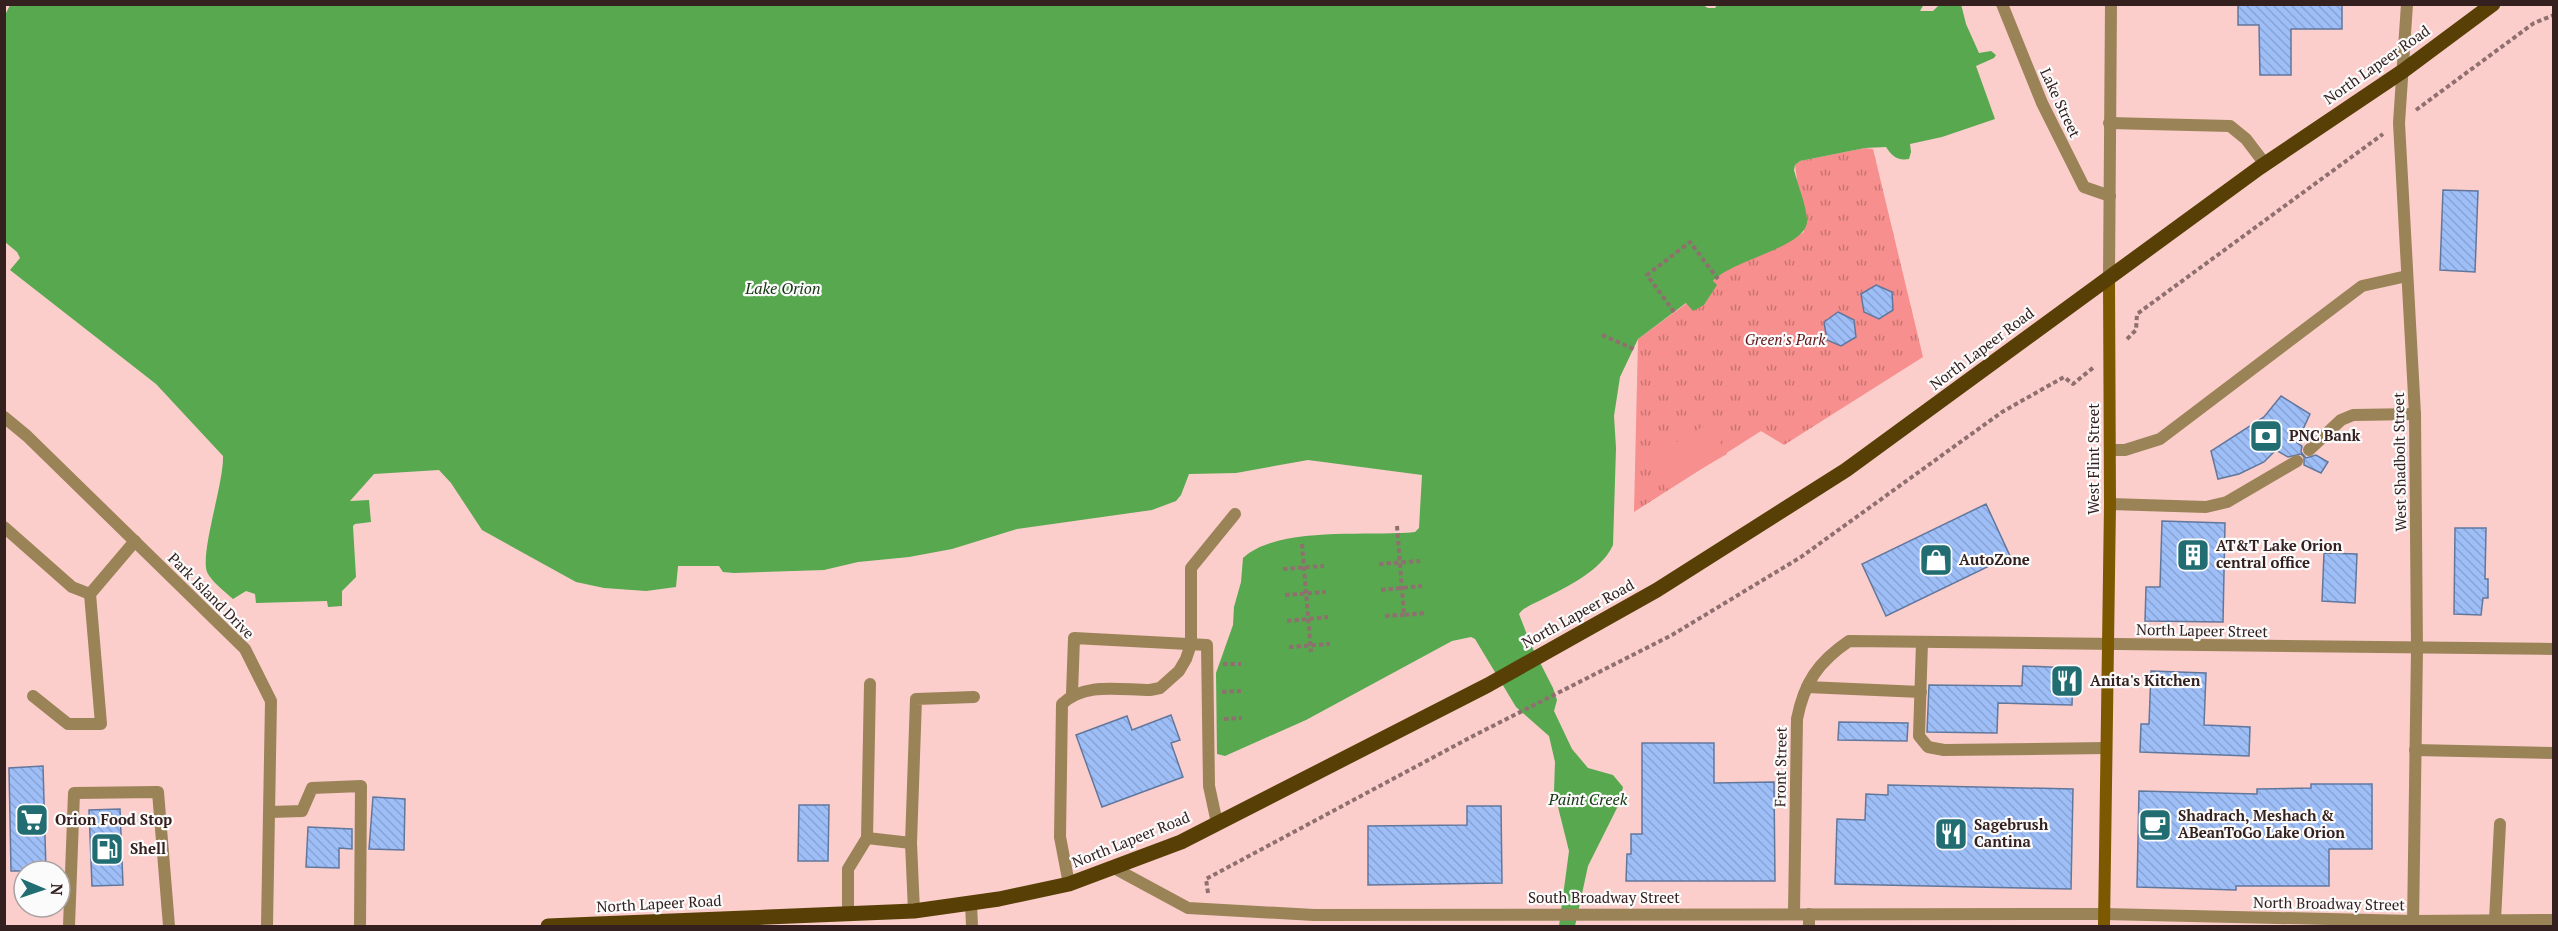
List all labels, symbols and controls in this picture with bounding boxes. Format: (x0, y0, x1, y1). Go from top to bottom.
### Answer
street label: North Lapeer Road (2319, 20, 2433, 108)
street label: Lake Street (2036, 65, 2086, 141)
water label: Lake Orion (744, 277, 821, 299)
street label: North Lapeer Road (1925, 303, 2037, 394)
park label: Green's Park (1745, 329, 1826, 349)
street label: West Shadbolt Street (2388, 392, 2410, 532)
street label: West Flint Street (2083, 403, 2103, 515)
bank icon: PNC Bank (2248, 418, 2284, 454)
place label: PNC Bank (2289, 425, 2361, 445)
place label: AT&T Lake Orion central office (2216, 535, 2342, 572)
building icon: AT&T Lake Orion central office (2175, 537, 2211, 573)
shop icon: AutoZone (1918, 542, 1954, 578)
street label: Park Island Drive (164, 548, 259, 643)
place label: AutoZone (1959, 549, 2030, 569)
street label: North Lapeer Road (1518, 574, 1637, 652)
street label: North Lapeer Street (2136, 619, 2269, 641)
restaurant icon: Anita's Kitchen (2049, 663, 2085, 699)
place label: Anita's Kitchen (2090, 670, 2201, 690)
street label: Front Street (1769, 726, 1791, 807)
water label: Paint Creek (1548, 788, 1628, 810)
supermarket icon: Orion Food Stop (14, 802, 50, 838)
place label: Shadrach, Meshach & ABeanToGo Lake Orion (2178, 805, 2345, 842)
street label: North Lapeer Road (1069, 806, 1192, 872)
cafe icon: Shadrach, Meshach & ABeanToGo Lake Orion (2137, 807, 2173, 843)
place label: Orion Food Stop (55, 809, 172, 829)
place label: Sagebrush Cantina (1974, 814, 2049, 851)
restaurant icon: Sagebrush Cantina (1933, 816, 1969, 852)
fuel station icon: Shell (89, 831, 125, 867)
place label: Shell (130, 838, 166, 858)
north arrow (12, 859, 72, 919)
text: N (46, 883, 68, 896)
street label: South Broadway Street (1528, 887, 1680, 907)
street label: North Lapeer Road (596, 890, 722, 916)
street label: North Broadway Street (2253, 892, 2406, 914)

